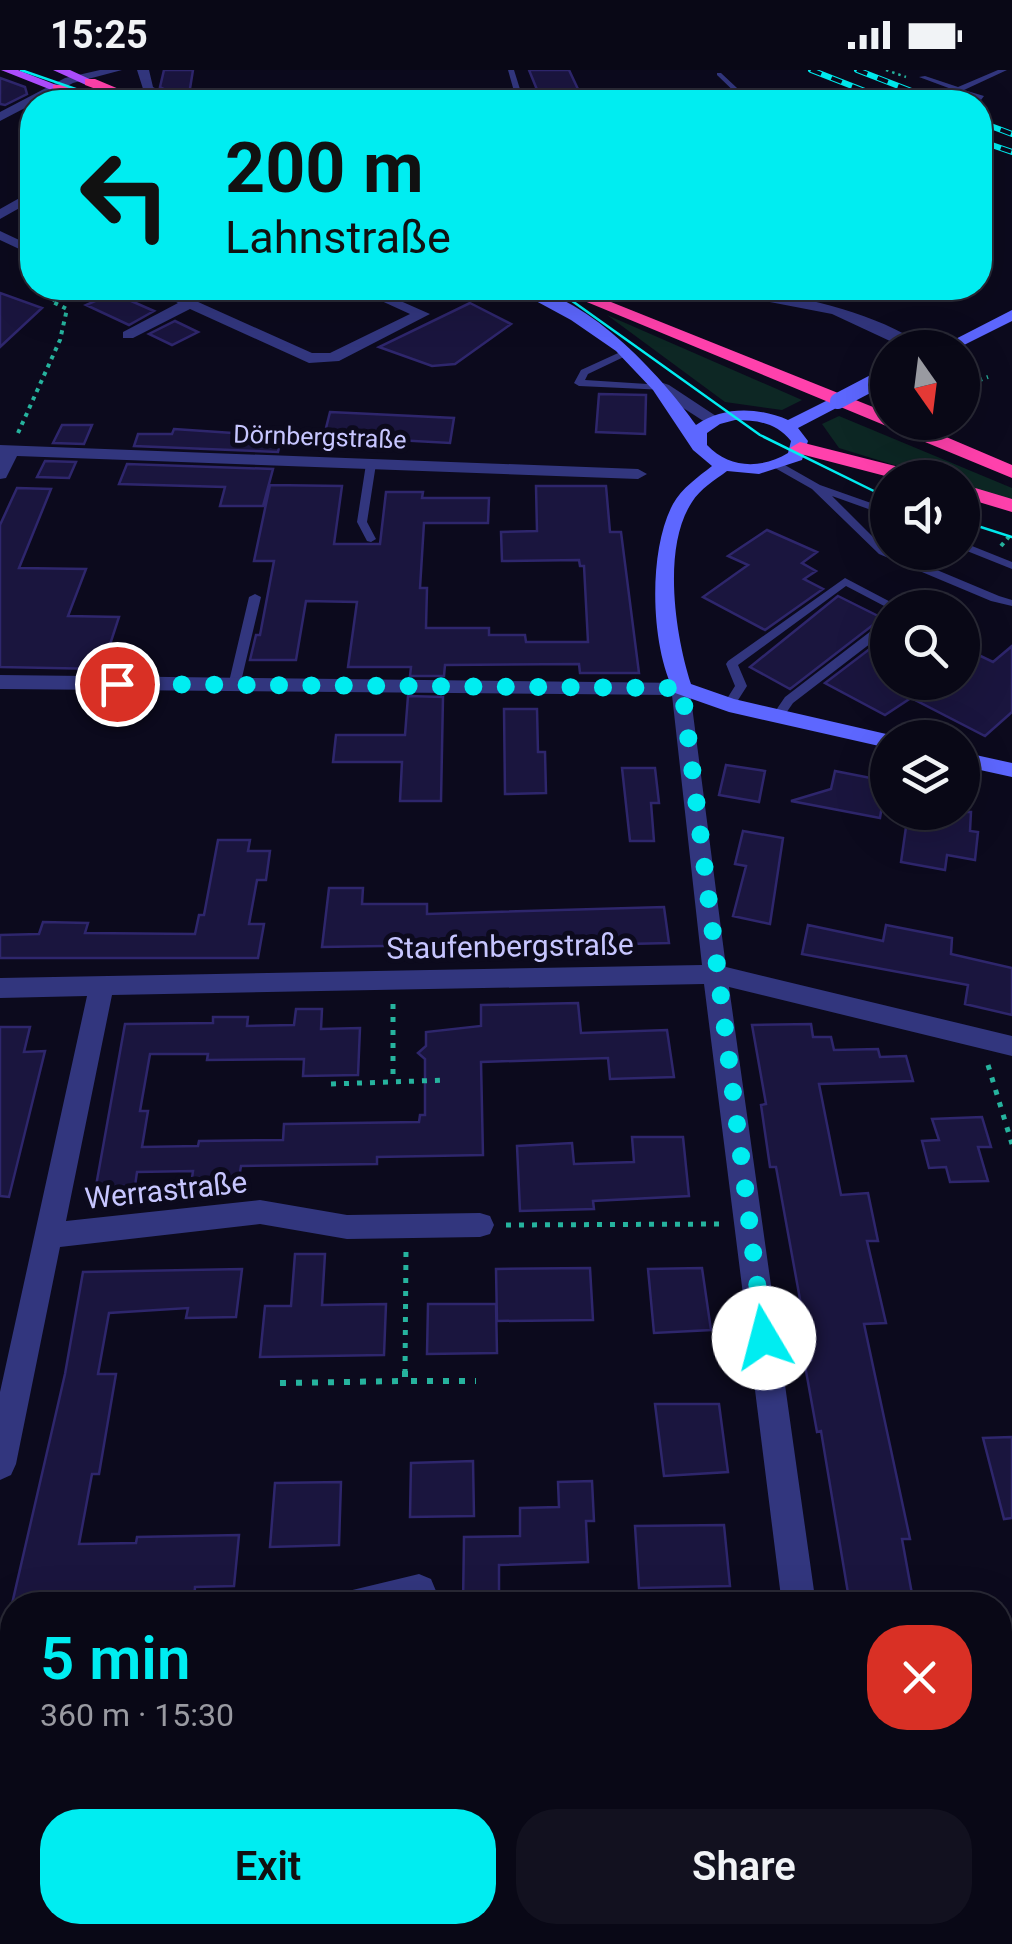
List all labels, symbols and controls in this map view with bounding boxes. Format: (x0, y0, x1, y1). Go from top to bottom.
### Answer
text: 15:25 (50, 13, 148, 57)
text: 200 m (225, 127, 424, 209)
icon: left (60, 130, 190, 260)
text: Lahnstraße (225, 211, 451, 264)
north arrow (870, 330, 980, 440)
map controls (870, 330, 980, 830)
street label: Dörnbergstraße (233, 419, 407, 455)
button: sound (870, 460, 980, 570)
button: search (870, 590, 980, 700)
pin (75, 642, 160, 727)
icon: arrive (90, 657, 145, 712)
button: layers (870, 720, 980, 830)
street label: Staufenbergstraße (386, 926, 634, 966)
street label: Werrastraße (83, 1164, 249, 1216)
position arrow (712, 1286, 816, 1390)
text: 5 min (40, 1623, 190, 1694)
button: close (867, 1625, 972, 1730)
text: 360 m · 15:30 (40, 1696, 234, 1734)
button: Exit (40, 1809, 496, 1924)
button: Share (516, 1809, 972, 1924)

